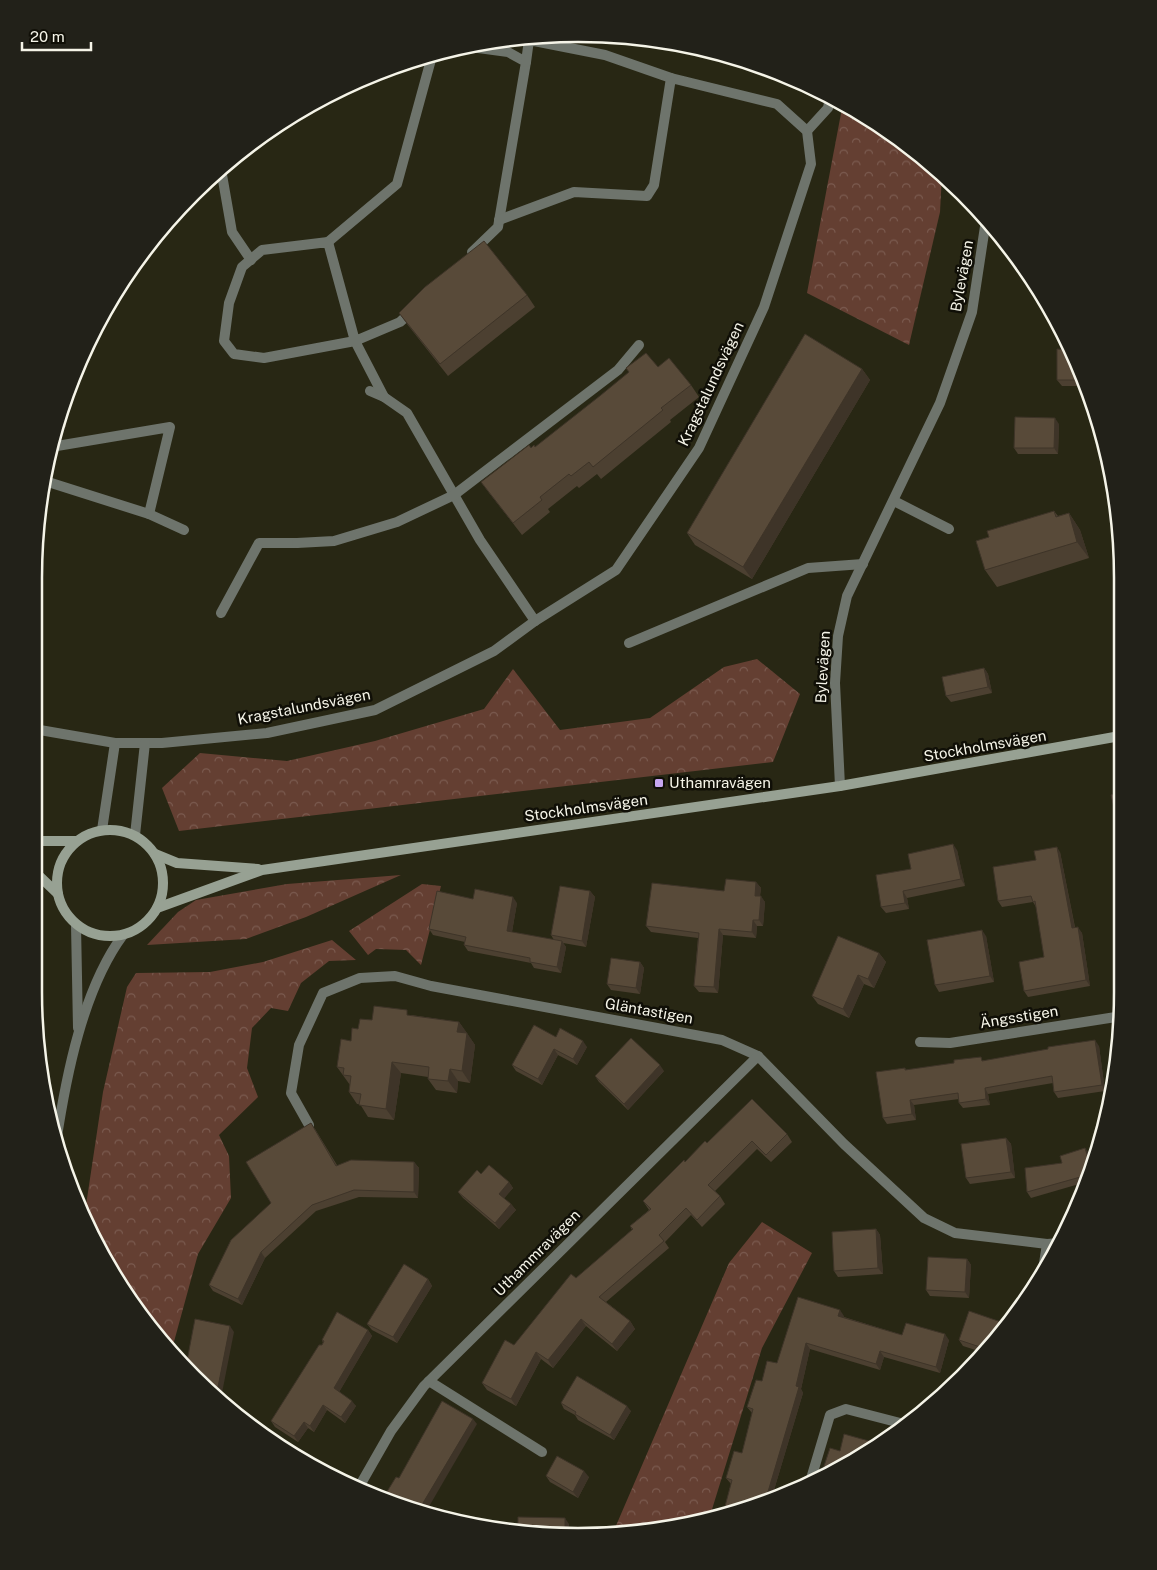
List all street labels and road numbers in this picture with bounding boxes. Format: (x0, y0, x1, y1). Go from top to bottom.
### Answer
street label: Bylevägen (947, 239, 976, 313)
street label: Kragstalundsvägen (674, 319, 747, 449)
street label: Bylevägen (812, 630, 833, 704)
street label: Kragstalundsvägen (236, 685, 372, 728)
street label: Stockholmsvägen (922, 726, 1048, 765)
street label: Stockholmsvägen (523, 790, 649, 825)
street label: Gläntastigen (604, 994, 695, 1027)
street label: Ängsstigen (978, 1001, 1059, 1031)
street label: Uthammravägen (490, 1206, 583, 1299)

